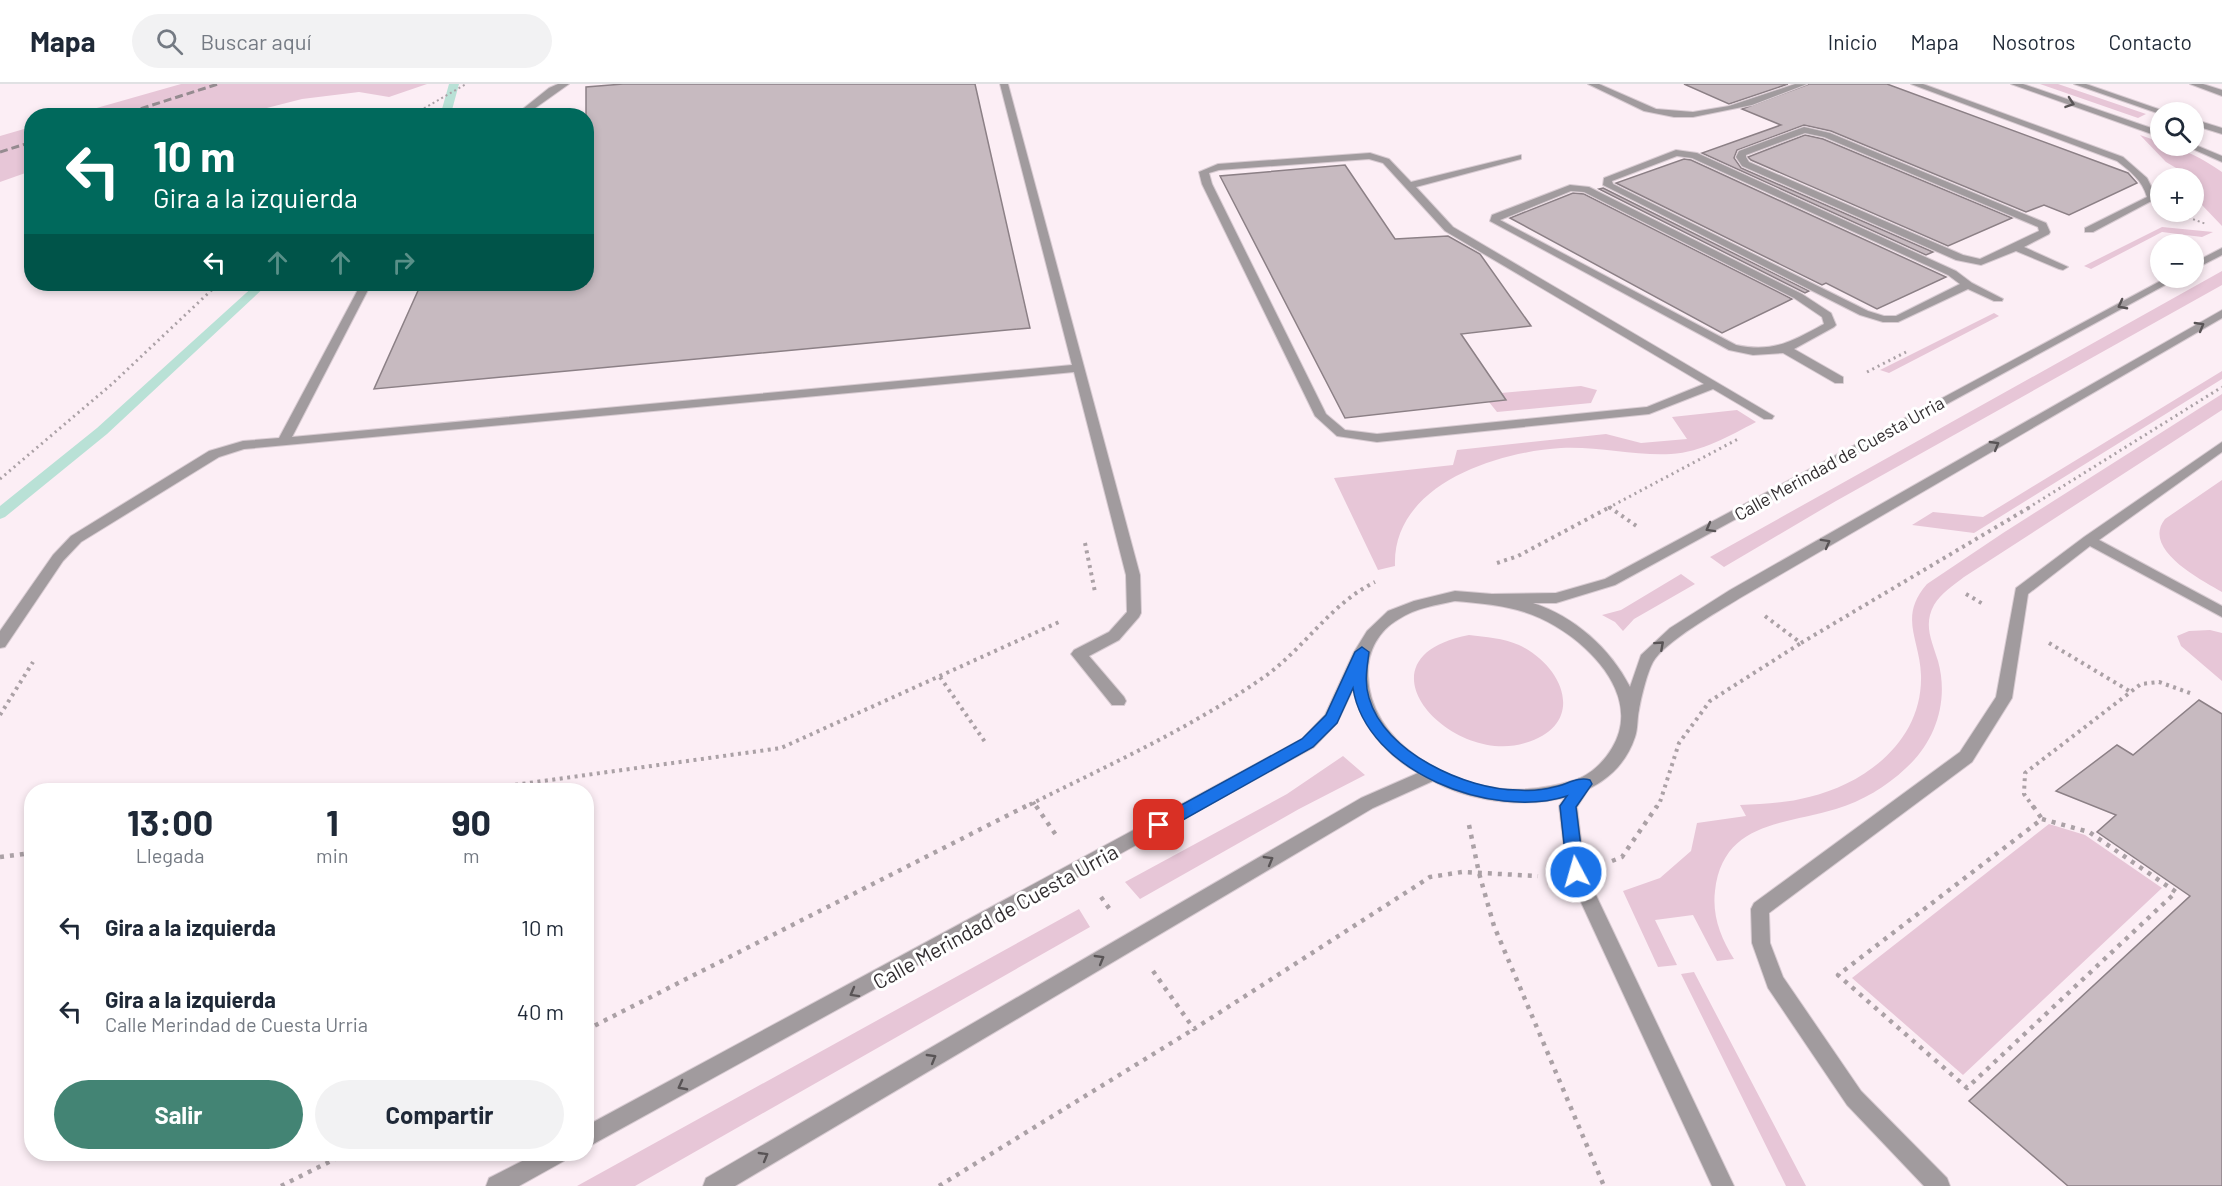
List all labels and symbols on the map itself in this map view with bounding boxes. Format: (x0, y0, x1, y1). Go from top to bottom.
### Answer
one-way arrow (2065, 96, 2075, 108)
one-way arrow (2117, 298, 2128, 309)
one-way arrow (2194, 322, 2204, 334)
street label: Calle Merindad de Cuesta Urria (1730, 391, 1948, 525)
one-way arrow (1989, 441, 1999, 453)
one-way arrow (1706, 521, 1716, 532)
one-way arrow (1820, 539, 1830, 550)
one-way arrow (1654, 641, 1664, 652)
pin (1133, 799, 1184, 850)
street label: Calle Merindad de Cuesta Urria (868, 838, 1122, 994)
position arrow (1544, 840, 1608, 904)
one-way arrow (1263, 856, 1273, 868)
one-way arrow (1094, 955, 1104, 966)
one-way arrow (850, 986, 860, 997)
one-way arrow (926, 1053, 936, 1065)
one-way arrow (678, 1079, 689, 1090)
one-way arrow (758, 1152, 768, 1164)

